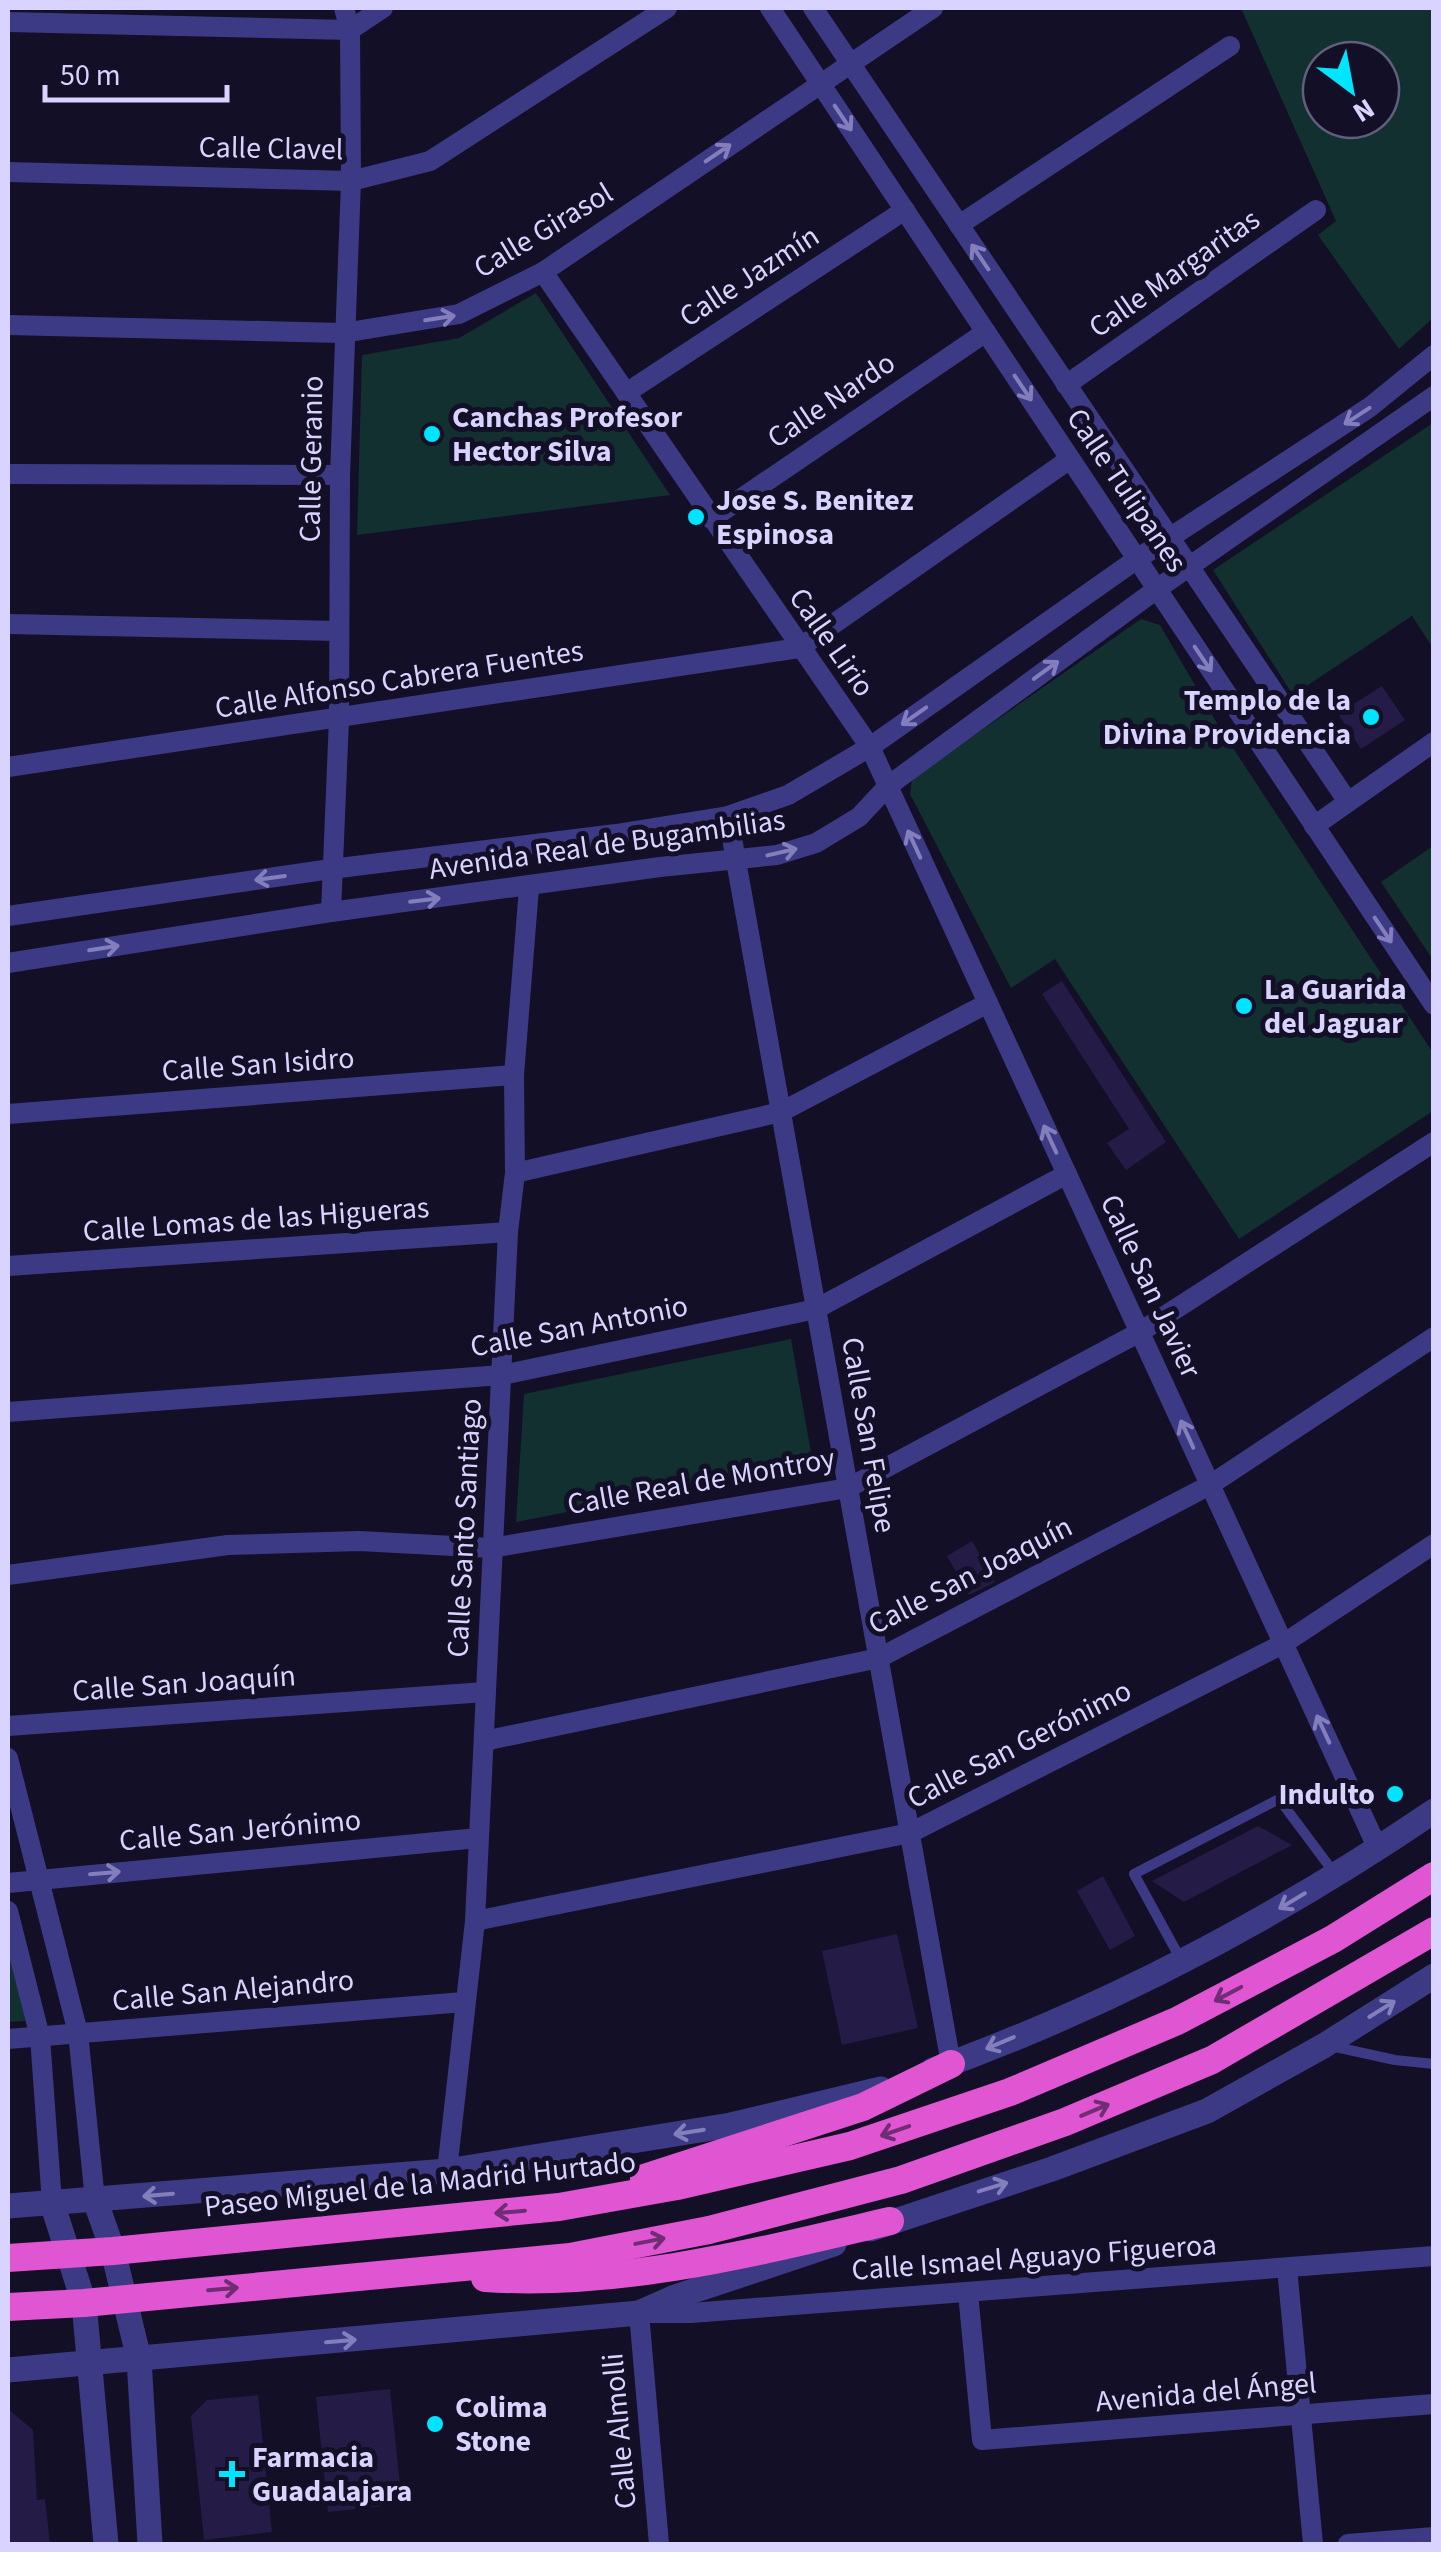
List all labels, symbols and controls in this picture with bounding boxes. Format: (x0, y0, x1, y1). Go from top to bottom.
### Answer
scale bar (45, 40, 228, 102)
north arrow (1301, 40, 1401, 140)
text: 50 m (60, 54, 121, 97)
text: N (1345, 88, 1382, 132)
one-way arrow (833, 103, 854, 131)
street label: Calle Clavel (198, 126, 344, 171)
one-way arrow (703, 143, 731, 164)
street label: Calle Girasol (465, 172, 621, 289)
street label: Calle Margaritas (1080, 198, 1269, 348)
street label: Calle Jazmín (671, 215, 828, 338)
one-way arrow (970, 244, 991, 272)
one-way arrow (423, 308, 455, 326)
street label: Calle Nardo (759, 342, 904, 459)
one-way arrow (1013, 374, 1034, 402)
street label: Calle Geranio (289, 375, 334, 543)
place label: Canchas Profesor Hector Silva (452, 396, 682, 473)
street label: Calle Tulipanes (1056, 400, 1197, 581)
one-way arrow (1343, 405, 1371, 426)
marker: Canchas Profesor Hector Silva (421, 423, 443, 445)
place label: Jose S. Benitez Espinosa (716, 479, 914, 556)
marker: Jose S. Benitez Espinosa (685, 506, 707, 528)
street label: Calle Lirio (778, 579, 885, 706)
street label: Calle Alfonso Cabrera Fuentes (212, 629, 586, 730)
one-way arrow (1193, 644, 1214, 673)
one-way arrow (1032, 660, 1060, 681)
place label: Templo de la Divina Providencia (1103, 679, 1351, 756)
one-way arrow (901, 705, 929, 726)
marker: Templo de la Divina Providencia (1360, 706, 1382, 728)
street label: Avenida Real de Bugambilias (426, 798, 788, 891)
one-way arrow (904, 829, 923, 859)
one-way arrow (765, 842, 797, 861)
one-way arrow (254, 869, 287, 887)
one-way arrow (409, 890, 441, 909)
one-way arrow (1373, 915, 1394, 943)
one-way arrow (87, 938, 120, 957)
place label: La Guarida del Jaguar (1264, 968, 1407, 1045)
marker: La Guarida del Jaguar (1233, 995, 1255, 1017)
street label: Calle San Isidro (160, 1036, 356, 1093)
one-way arrow (1040, 1125, 1059, 1155)
street label: Calle Lomas de las Higueras (81, 1186, 431, 1253)
street label: Calle San Javier (1089, 1187, 1212, 1386)
street label: Calle San Antonio (467, 1284, 692, 1369)
street label: Calle San Felipe (830, 1334, 907, 1536)
street label: Calle Santo Santiago (436, 1398, 493, 1659)
one-way arrow (1176, 1420, 1195, 1450)
street label: Calle Real de Montroy (564, 1437, 838, 1526)
street label: Calle San Joaquín (861, 1505, 1080, 1645)
street label: Calle San Joaquín (71, 1654, 297, 1713)
street label: Calle San Gerónimo (900, 1669, 1139, 1820)
one-way arrow (1312, 1715, 1331, 1745)
place label: Indulto (1278, 1773, 1375, 1816)
marker: Indulto (1384, 1783, 1406, 1805)
street label: Calle San Jerónimo (117, 1799, 363, 1862)
one-way arrow (88, 1863, 120, 1882)
one-way arrow (1278, 1891, 1307, 1911)
street label: Calle San Alejandro (110, 1959, 356, 2022)
one-way arrow (1213, 1985, 1243, 2004)
one-way arrow (1367, 1998, 1396, 2019)
one-way arrow (985, 2035, 1016, 2053)
one-way arrow (1079, 2100, 1110, 2118)
one-way arrow (673, 2123, 705, 2142)
one-way arrow (881, 2123, 912, 2141)
street label: Paseo Miguel de la Madrid Hurtado (202, 2140, 638, 2229)
one-way arrow (976, 2177, 1008, 2195)
one-way arrow (142, 2185, 174, 2204)
one-way arrow (494, 2202, 526, 2221)
street label: Calle Ismael Aguayo Figueroa (850, 2223, 1218, 2292)
one-way arrow (633, 2231, 665, 2250)
one-way arrow (206, 2280, 238, 2299)
one-way arrow (324, 2331, 357, 2350)
street label: Calle Almolli (591, 2351, 648, 2511)
street label: Avenida del Ángel (1094, 2361, 1318, 2424)
place label: Colima Stone (455, 2386, 548, 2463)
marker: Colima Stone (424, 2413, 446, 2435)
place label: Farmacia Guadalajara (252, 2436, 412, 2513)
marker: Farmacia Guadalajara (221, 2463, 243, 2485)

